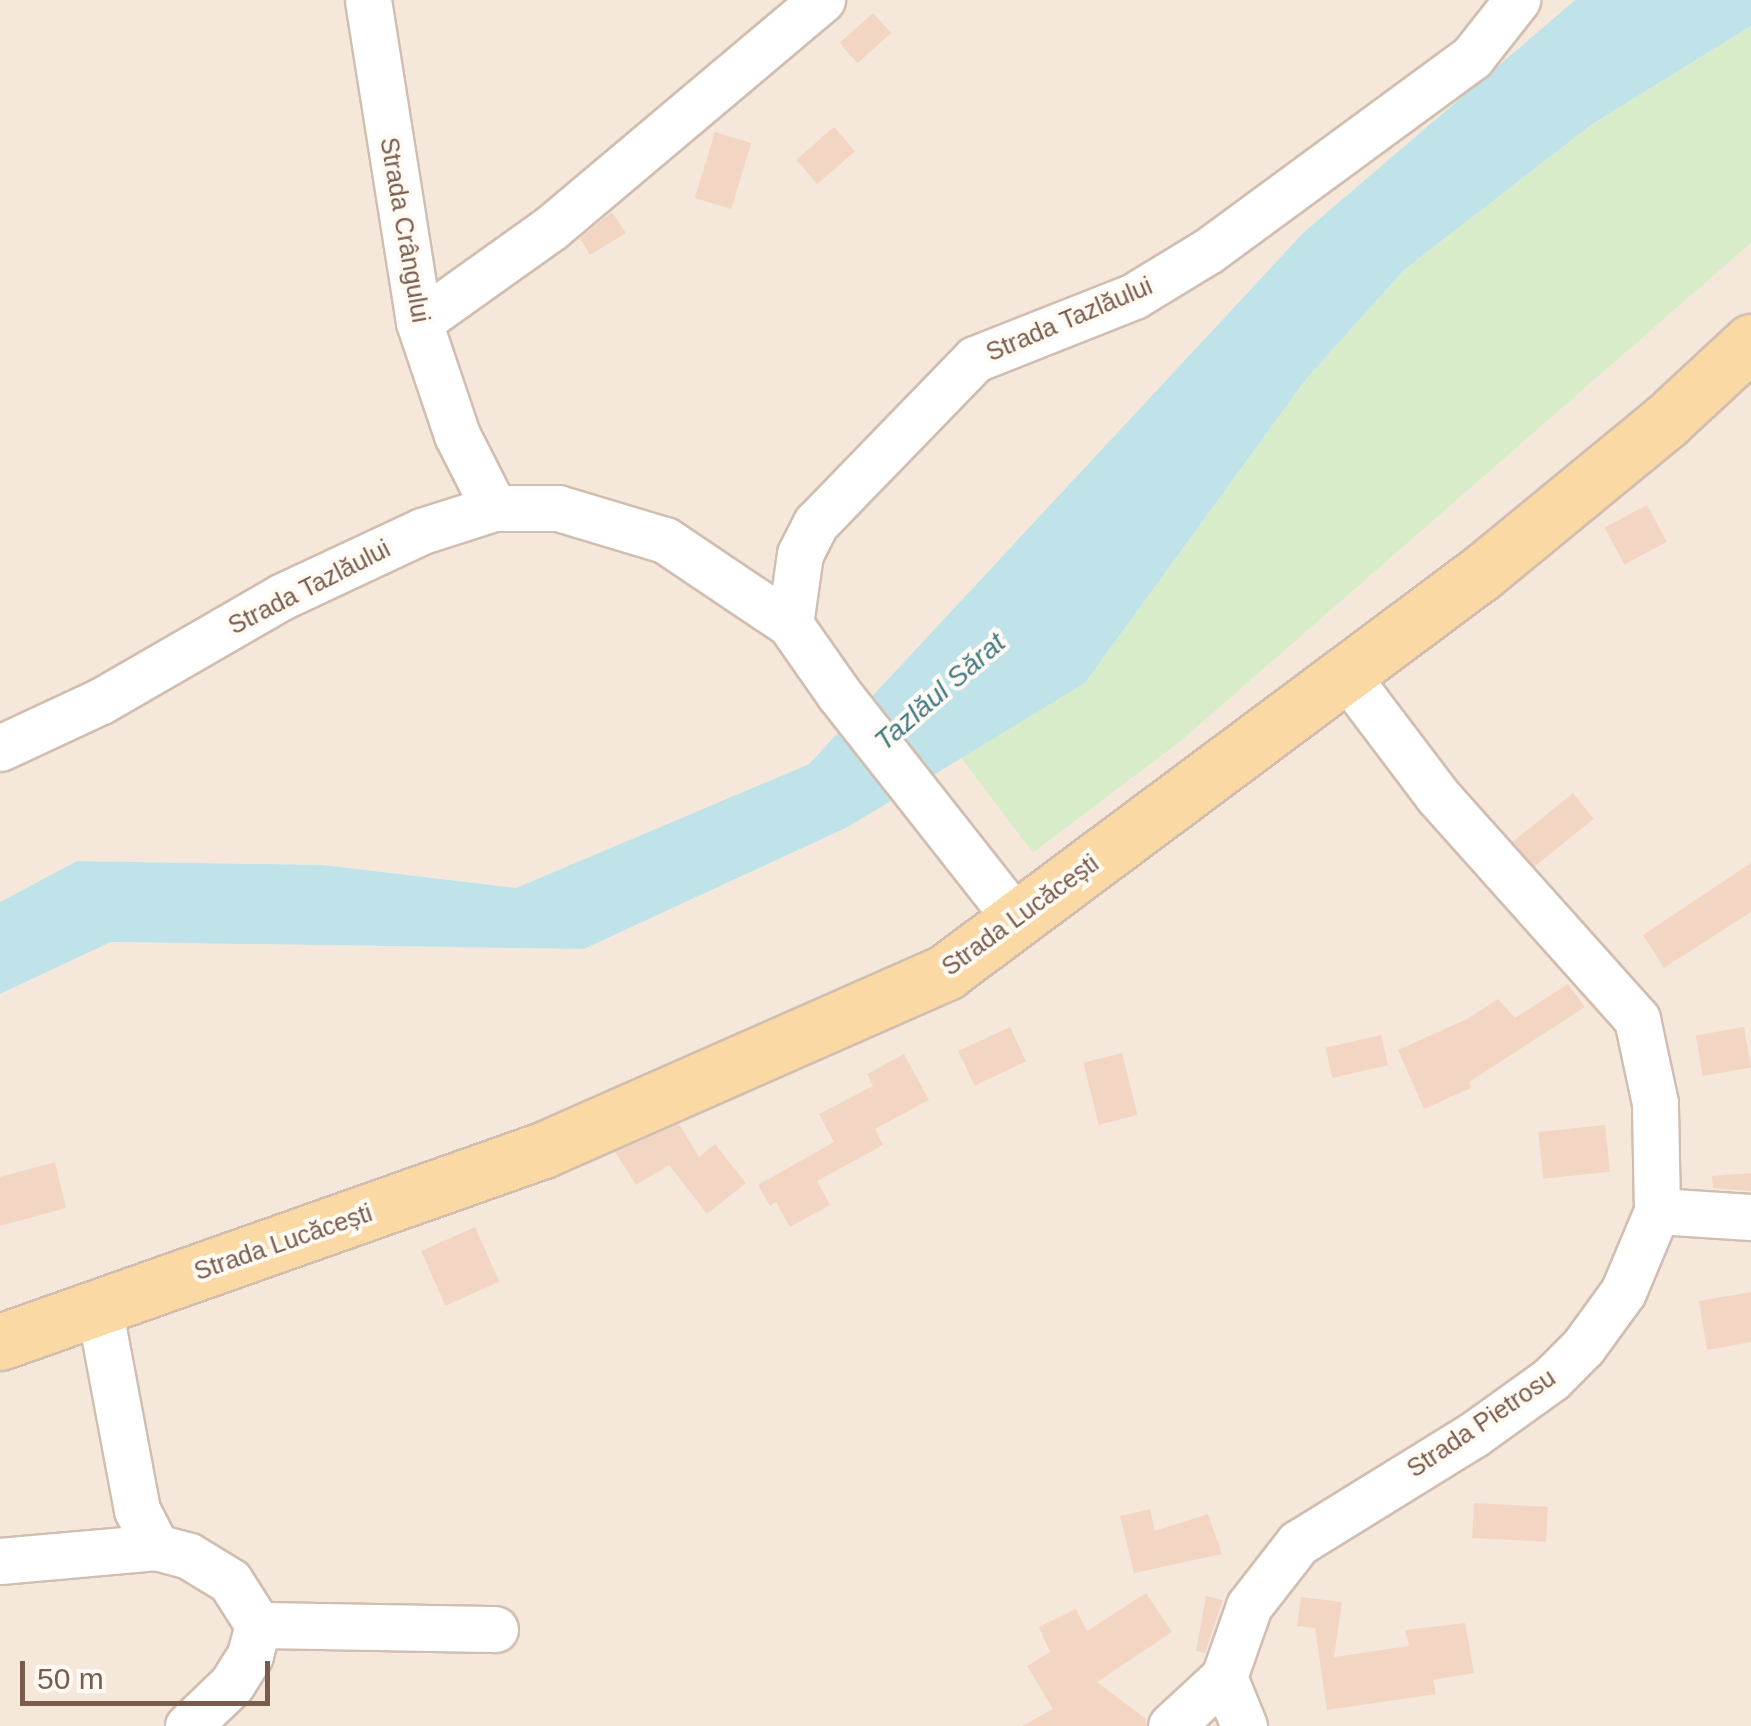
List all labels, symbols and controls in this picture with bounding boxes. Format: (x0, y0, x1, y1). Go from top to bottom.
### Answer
street label: Strada Crângului (374, 135, 436, 325)
street label: Strada Tazlăului (981, 270, 1157, 368)
street label: Strada Tazlăului (223, 533, 395, 641)
water label: Tazlăul Sărat (868, 626, 1012, 758)
street label: Strada Lucăcești (936, 848, 1104, 982)
street label: Strada Lucăcești (190, 1198, 376, 1286)
street label: Strada Pietrosu (1401, 1362, 1561, 1484)
scale bar (25, 1641, 275, 1703)
text: 50 m (37, 1662, 104, 1695)

